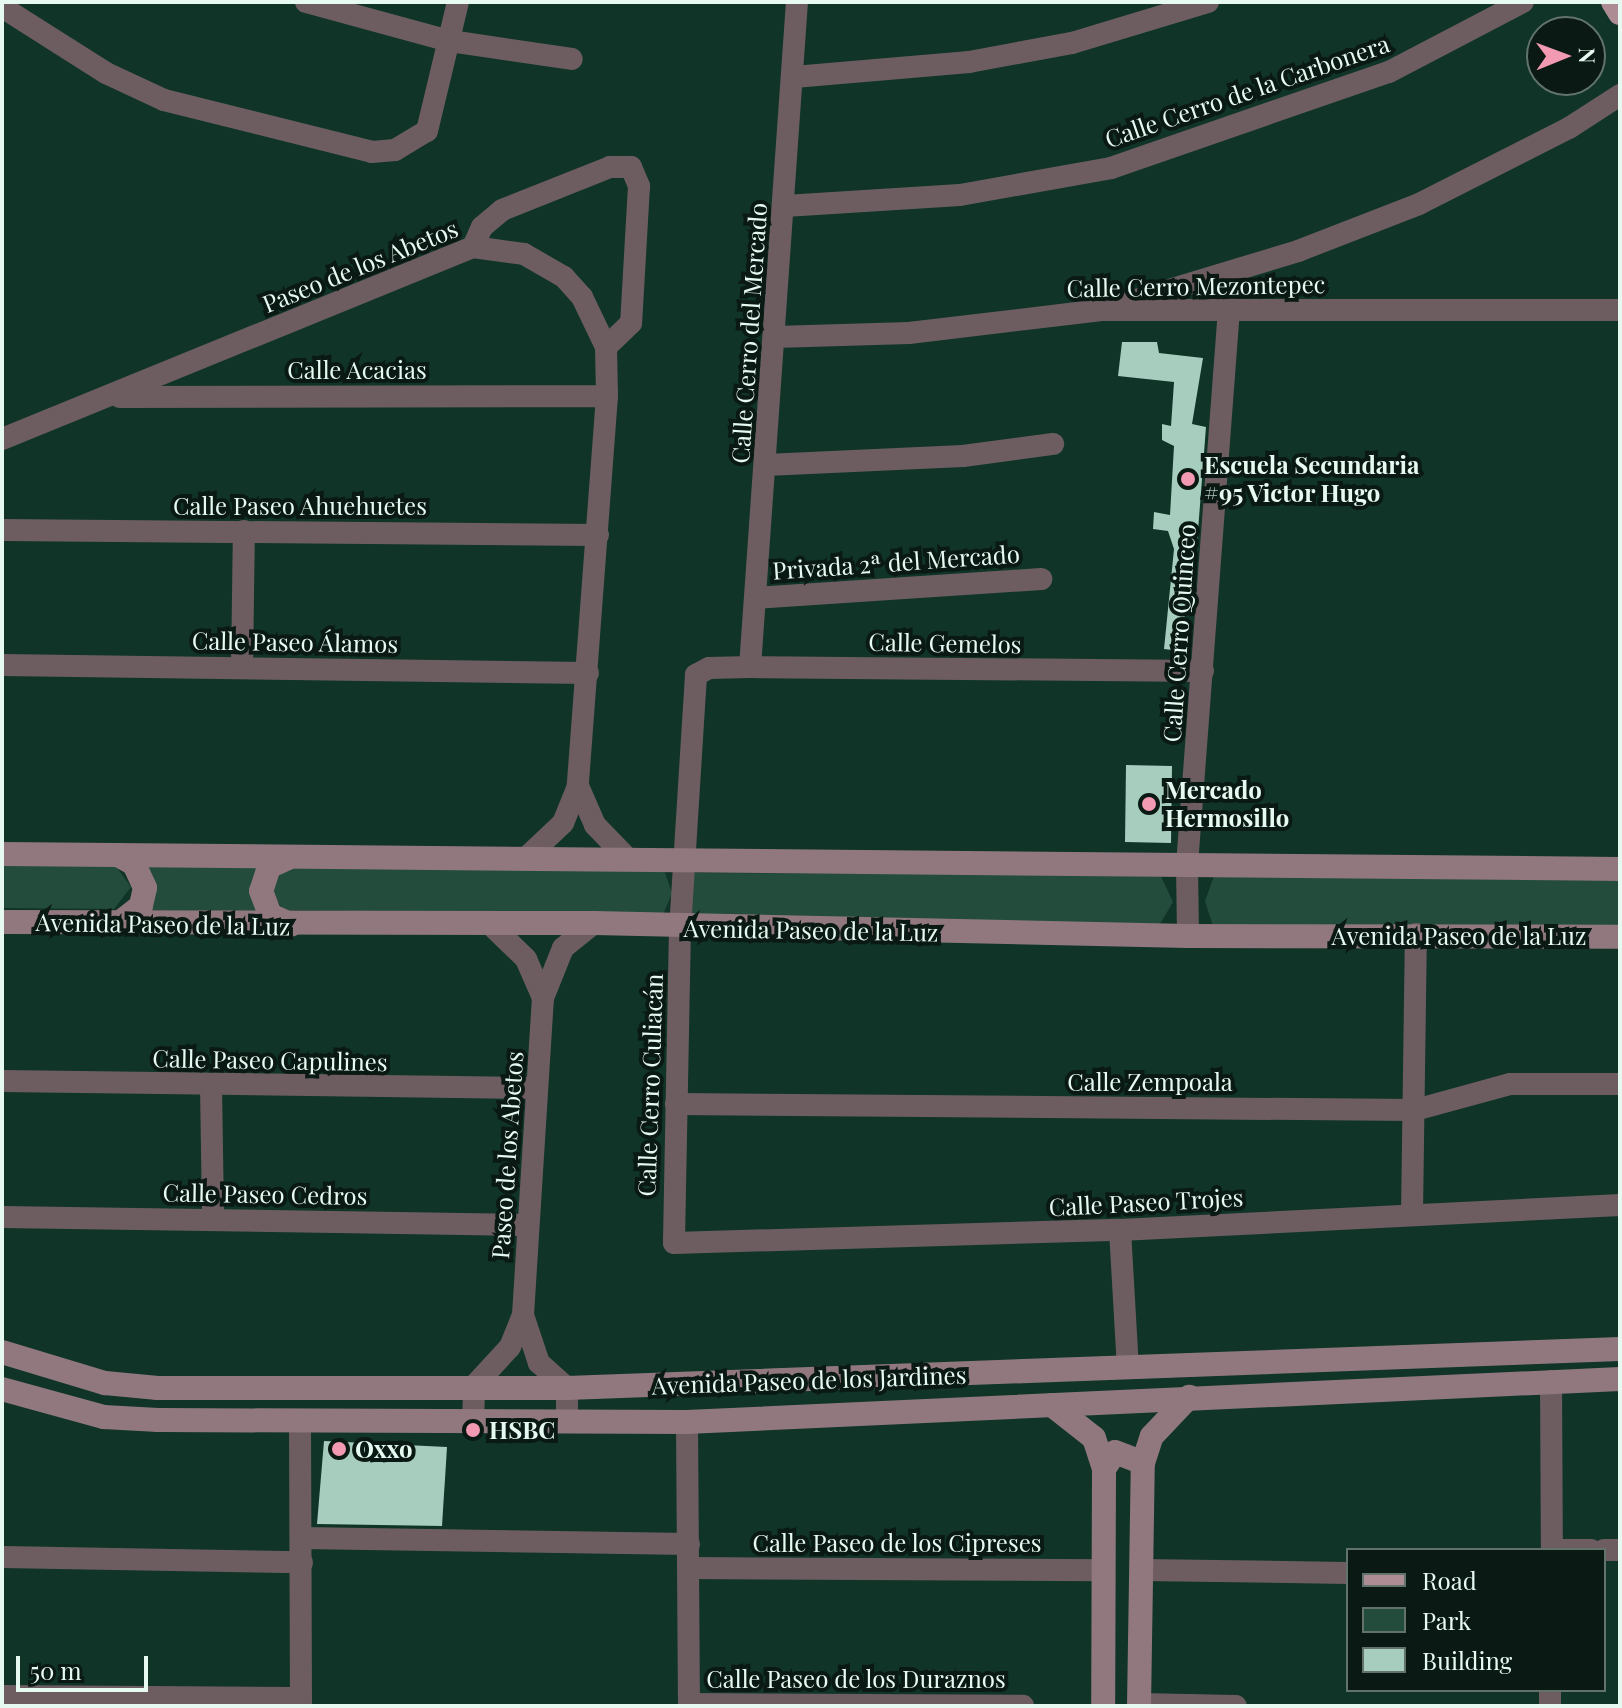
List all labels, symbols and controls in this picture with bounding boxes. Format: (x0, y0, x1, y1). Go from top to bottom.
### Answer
north arrow (1526, 16, 1606, 96)
street label: Calle Cerro de la Carbonera (1100, 29, 1394, 153)
text: N (1573, 47, 1603, 64)
street label: Calle Cerro del Mercado (726, 202, 772, 464)
street label: Paseo de los Abetos (257, 213, 463, 319)
street label: Calle Cerro Mezontepec (1066, 269, 1326, 303)
street label: Calle Acacias (287, 356, 427, 384)
place label: Escuela Secundaria #95 Victor Hugo (1204, 451, 1420, 507)
marker: Escuela Secundaria #95 Victor Hugo (1179, 470, 1197, 488)
street label: Calle Paseo Ahuehuetes (173, 492, 427, 520)
street label: Calle Cerro Quinceo (1157, 523, 1201, 743)
street label: Privada 2ª del Mercado (771, 539, 1021, 585)
street label: Calle Paseo Álamos (191, 626, 399, 658)
street label: Calle Gemelos (868, 627, 1022, 659)
place label: Mercado Hermosillo (1165, 776, 1289, 832)
marker: Mercado Hermosillo (1140, 795, 1158, 813)
street label: Avenida Paseo de la Luz (35, 907, 291, 941)
street label: Avenida Paseo de la Luz (683, 913, 939, 947)
street label: Avenida Paseo de la Luz (1331, 922, 1587, 950)
street label: Calle Cerro Culiacán (632, 973, 668, 1197)
street label: Calle Paseo Capulines (152, 1044, 388, 1076)
street label: Paseo de los Abetos (485, 1049, 529, 1261)
street label: Calle Zempoala (1067, 1068, 1233, 1096)
street label: Calle Paseo Cedros (162, 1178, 368, 1210)
street label: Calle Paseo Trojes (1048, 1183, 1244, 1221)
street label: Avenida Paseo de los Jardines (651, 1360, 967, 1400)
place label: HSBC (489, 1416, 555, 1444)
marker: HSBC (464, 1421, 482, 1439)
place label: Oxxo (355, 1435, 413, 1463)
marker: Oxxo (330, 1440, 348, 1458)
street label: Calle Paseo de los Cipreses (752, 1529, 1042, 1557)
legend (1346, 1548, 1606, 1692)
text: Road (1422, 1564, 1477, 1596)
text: Park (1422, 1604, 1471, 1636)
scale bar (20, 1640, 152, 1690)
text: Building (1422, 1644, 1512, 1676)
text: 50 m (30, 1654, 82, 1686)
street label: Calle Paseo de los Duraznos (706, 1665, 1006, 1693)

